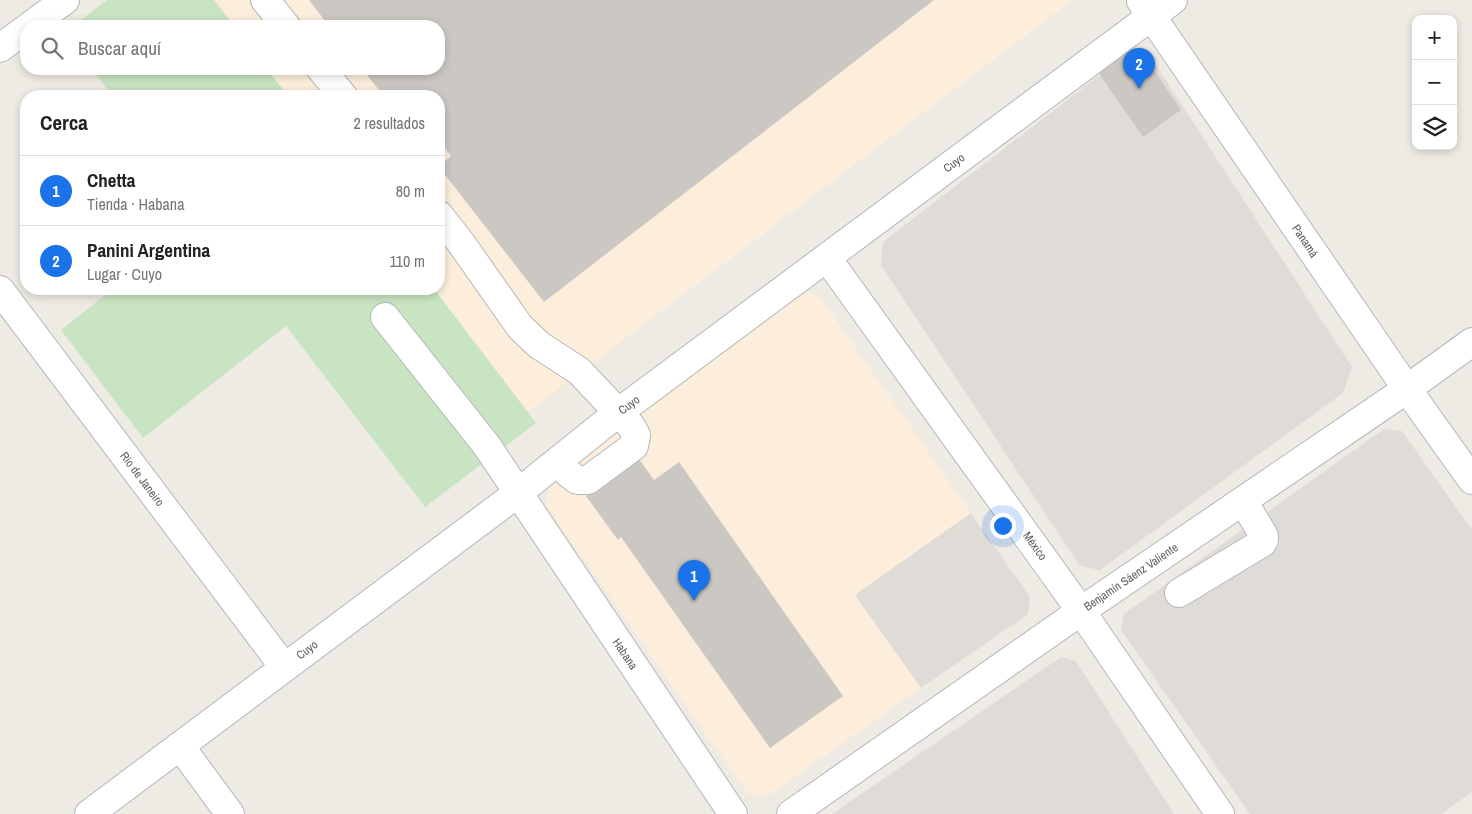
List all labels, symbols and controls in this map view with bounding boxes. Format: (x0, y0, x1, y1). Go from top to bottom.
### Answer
map controls (1412, 15, 1457, 150)
button: + (1412, 15, 1457, 60)
search box (20, 20, 445, 75)
icon: search (38, 34, 66, 62)
text: Buscar aquí (78, 35, 161, 61)
pin: 2 (1123, 48, 1155, 89)
button: − (1412, 60, 1457, 105)
button: layers (1412, 105, 1457, 150)
text: Cerca (40, 108, 88, 137)
text: 2 resultados (354, 112, 425, 134)
street label: Cuyo (940, 150, 968, 176)
text: Chetta (87, 167, 135, 193)
text: 1 (52, 180, 60, 202)
text: 80 m (396, 180, 425, 202)
text: Tienda · Habana (87, 193, 184, 215)
street label: Panamá (1288, 221, 1322, 261)
text: Panini Argentina (87, 237, 210, 263)
text: 2 (52, 250, 60, 272)
text: 110 m (389, 250, 425, 272)
text: Lugar · Cuyo (87, 263, 162, 285)
street label: Cuyo (615, 392, 643, 418)
street label: Río de Janeiro (116, 448, 168, 510)
your location (990, 513, 1016, 539)
street label: México (1019, 528, 1051, 564)
street label: Benjamín Sáenz Valiente (1081, 540, 1181, 614)
pin: 1 (678, 560, 710, 601)
street label: Habana (609, 635, 642, 673)
street label: Cuyo (293, 637, 321, 663)

